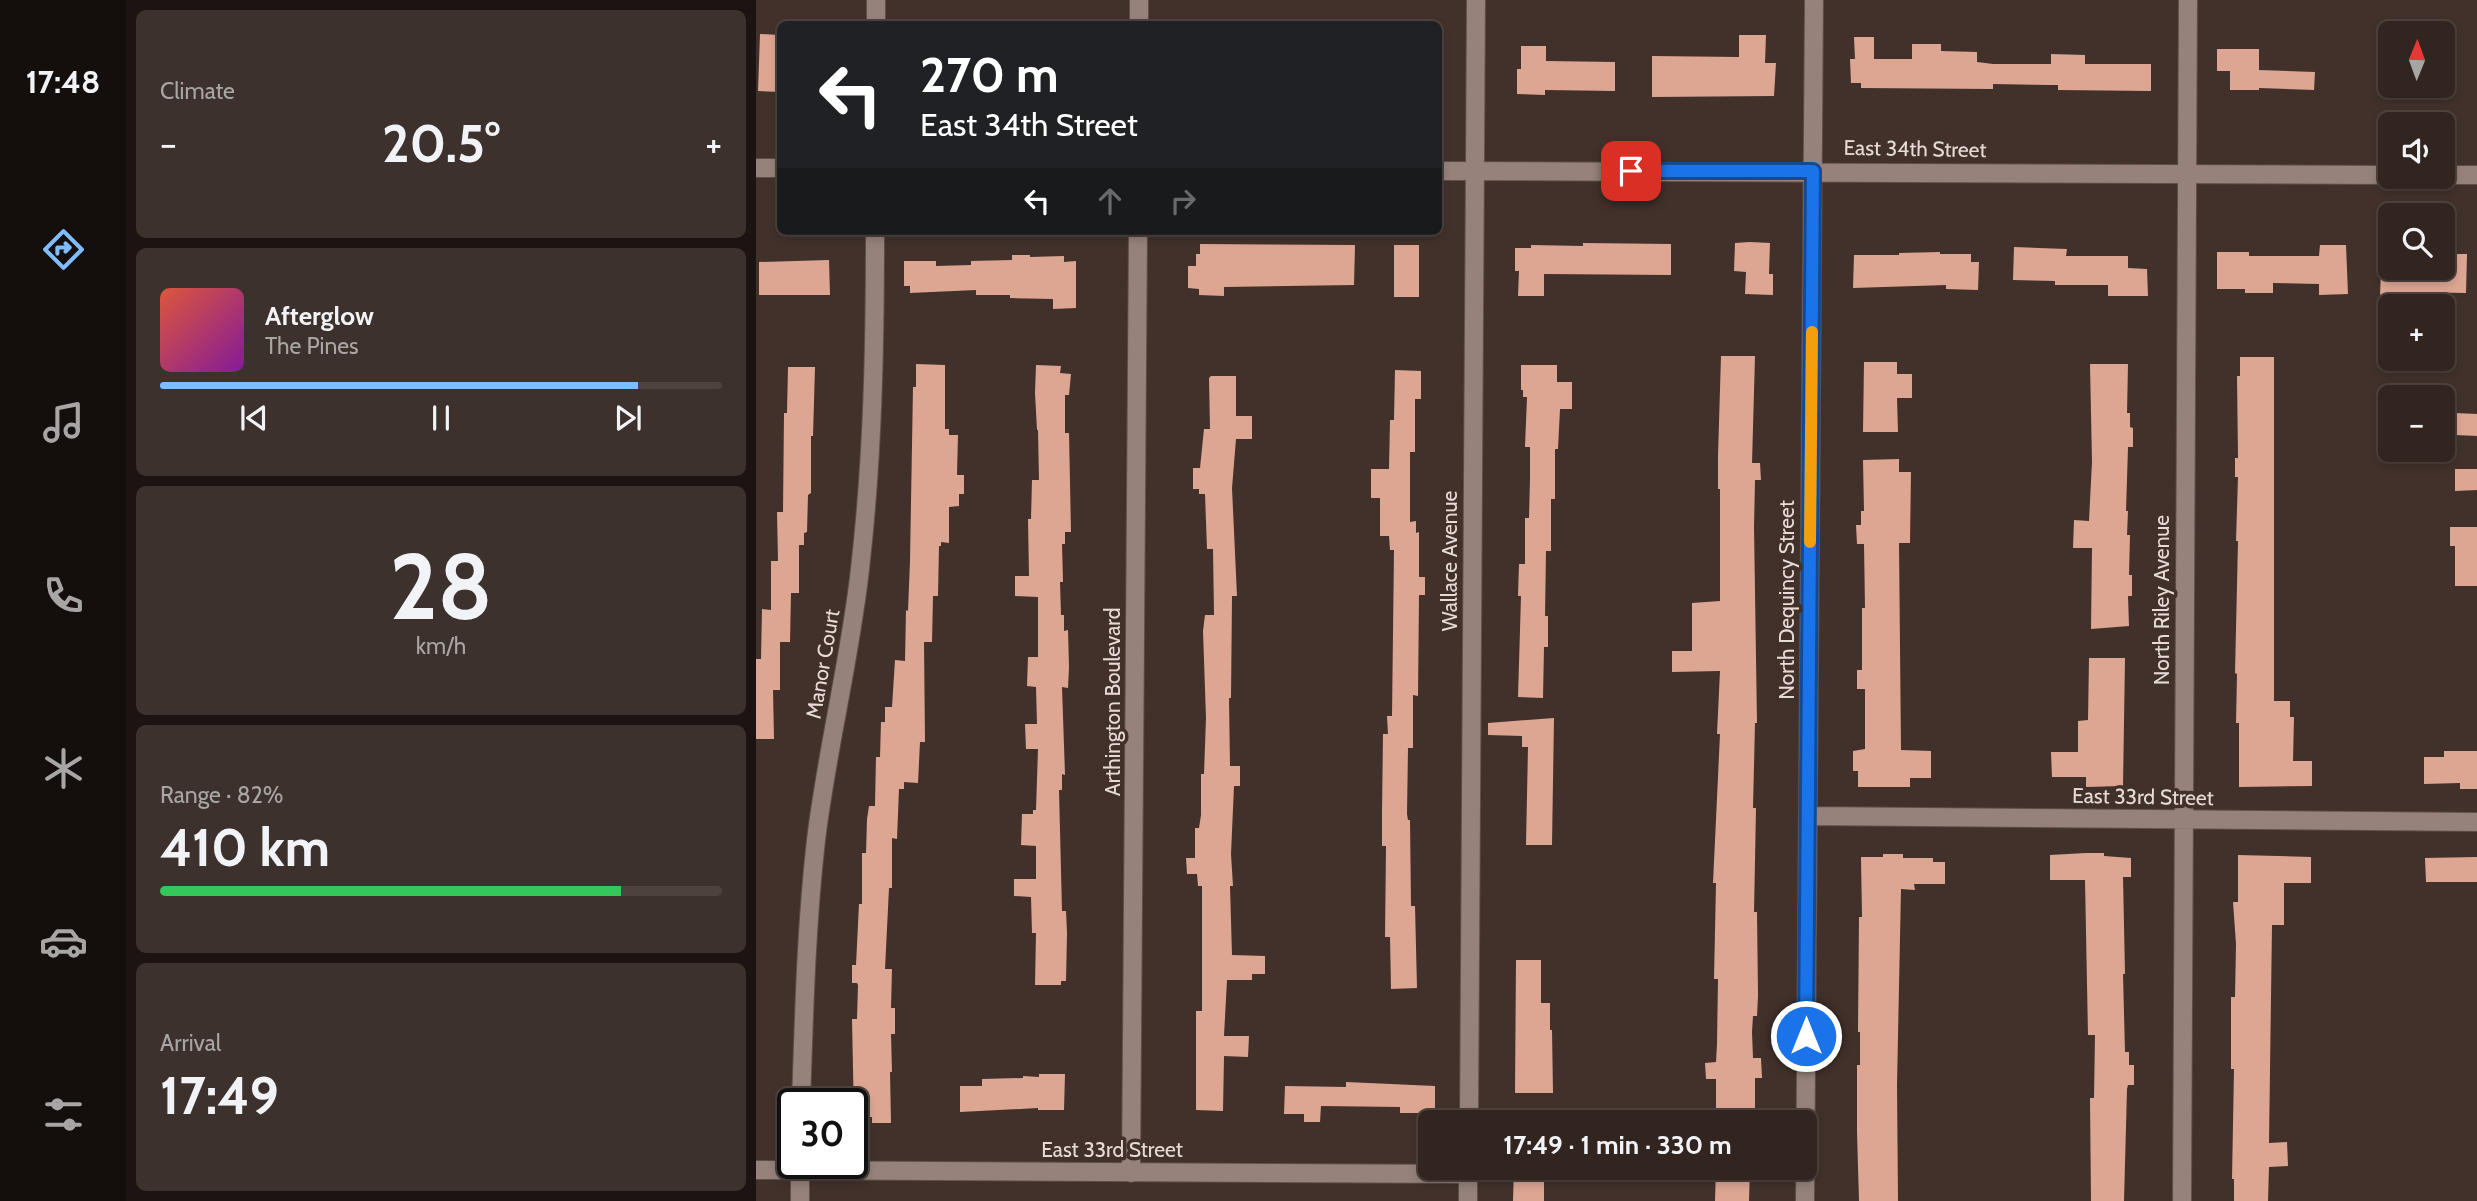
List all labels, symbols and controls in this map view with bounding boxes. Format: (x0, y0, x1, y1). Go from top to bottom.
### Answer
north arrow (2378, 21, 2455, 98)
map controls (2378, 21, 2455, 462)
text: 270 m (920, 45, 1059, 104)
icon: left (805, 49, 896, 140)
text: 17:48 (26, 62, 100, 101)
text: Climate (160, 77, 235, 105)
text: East 34th Street (920, 105, 1138, 144)
text: 20.5° (382, 112, 500, 175)
button: sound (2378, 112, 2455, 189)
text: − (160, 120, 177, 167)
text: + (705, 120, 722, 167)
street label: East 34th Street (1843, 135, 1987, 162)
pin (1601, 141, 1661, 201)
icon: arrive (1612, 152, 1650, 190)
icon: left (1018, 182, 1056, 220)
icon: ahead (1091, 182, 1129, 220)
icon: right (1164, 182, 1202, 220)
button: search (2378, 203, 2455, 280)
icon: directions (39, 225, 88, 274)
button: + (2378, 294, 2455, 371)
text: Afterglow (265, 300, 374, 332)
text: The Pines (265, 332, 359, 360)
button: − (2378, 385, 2455, 462)
icon: music (39, 398, 88, 447)
icon: previous (235, 399, 273, 437)
icon: pause (422, 399, 460, 437)
icon: next (609, 399, 647, 437)
street label: Wallace Avenue (1437, 490, 1462, 631)
street label: North Dequincy Street (1774, 500, 1799, 700)
street label: North Riley Avenue (2149, 515, 2174, 685)
text: 28 (389, 531, 493, 642)
icon: phone (39, 571, 88, 620)
street label: Manor Court (801, 607, 844, 721)
street label: Arthington Boulevard (1100, 608, 1125, 796)
text: km/h (416, 632, 466, 660)
icon: climate (39, 744, 88, 793)
text: Range · 82% (160, 781, 283, 809)
street label: East 33rd Street (2072, 783, 2214, 810)
text: 410 km (160, 816, 330, 879)
icon: car (39, 917, 88, 966)
position arrow (1769, 999, 1843, 1073)
text: Arrival (160, 1029, 221, 1057)
text: 17:49 (160, 1064, 279, 1127)
speed limit sign: 30 (777, 1088, 868, 1179)
icon: filters (39, 1090, 88, 1139)
text: 17:49 · 1 min · 330 m (1503, 1129, 1732, 1161)
street label: East 33rd Street (1041, 1137, 1183, 1162)

